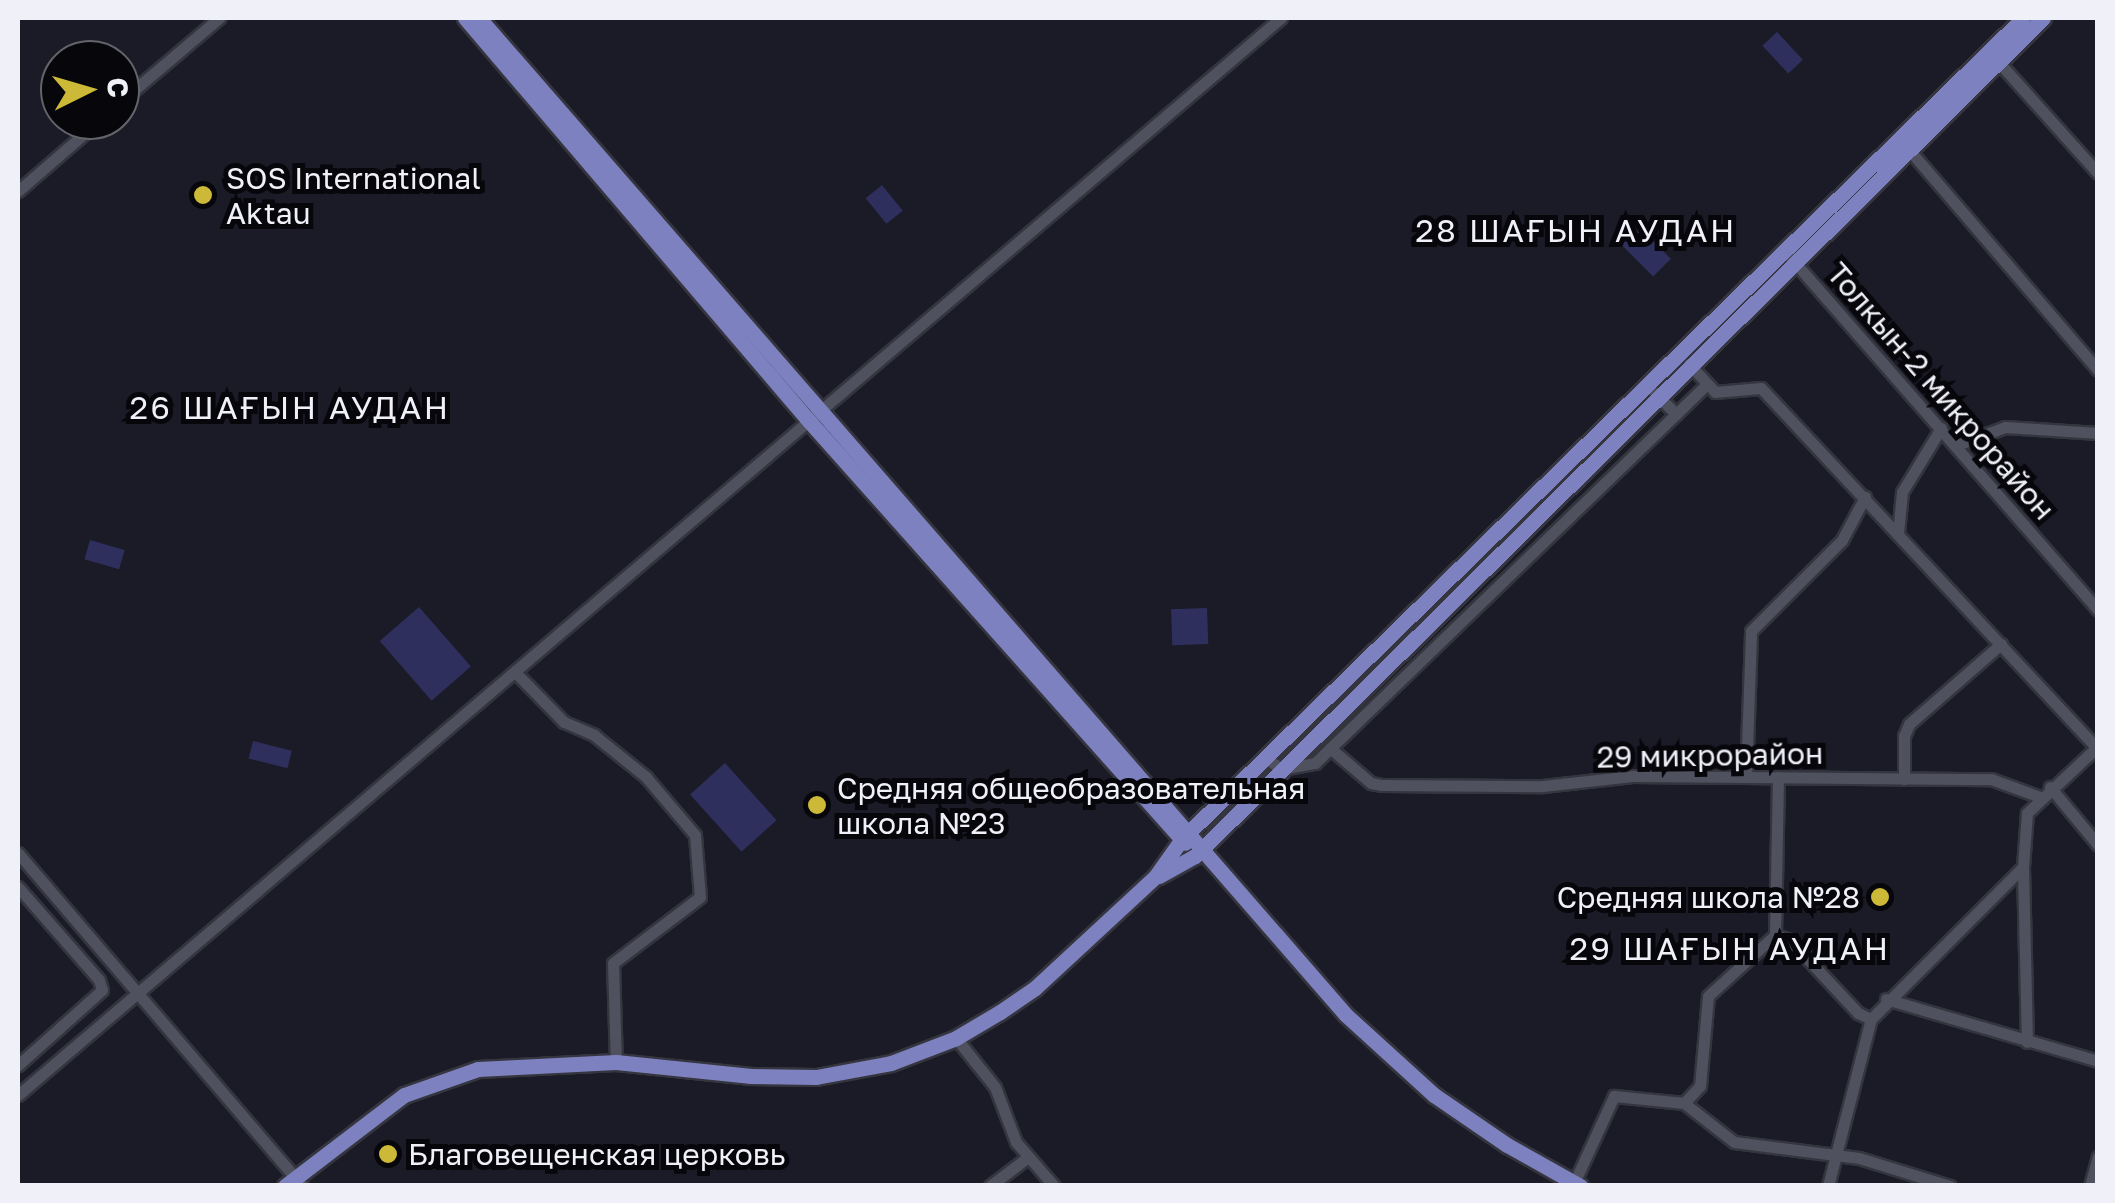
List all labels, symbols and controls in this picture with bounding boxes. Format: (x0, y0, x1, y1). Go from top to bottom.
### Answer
north arrow (40, 40, 140, 140)
text: С (101, 76, 136, 99)
place label: SOS International Aktau (226, 160, 481, 230)
marker: SOS International Aktau (190, 182, 216, 208)
district label: 28 ШАҒЫН АУДАН (1415, 211, 1737, 249)
street label: Толкын-2 микрорайон (1820, 255, 2062, 527)
district label: 26 ШАҒЫН АУДАН (129, 388, 451, 426)
street label: 29 микрорайон (1596, 735, 1824, 775)
place label: Средняя общеобразовательная школа №23 (837, 770, 1305, 840)
marker: Средняя общеобразовательная школа №23 (806, 794, 828, 816)
place label: Средняя школа №28 (1557, 879, 1860, 915)
marker: Средняя школа №28 (1869, 886, 1891, 908)
district label: 29 ШАҒЫН АУДАН (1569, 929, 1891, 967)
place label: Благовещенская церковь (408, 1136, 786, 1172)
marker: Благовещенская церковь (377, 1143, 399, 1165)

